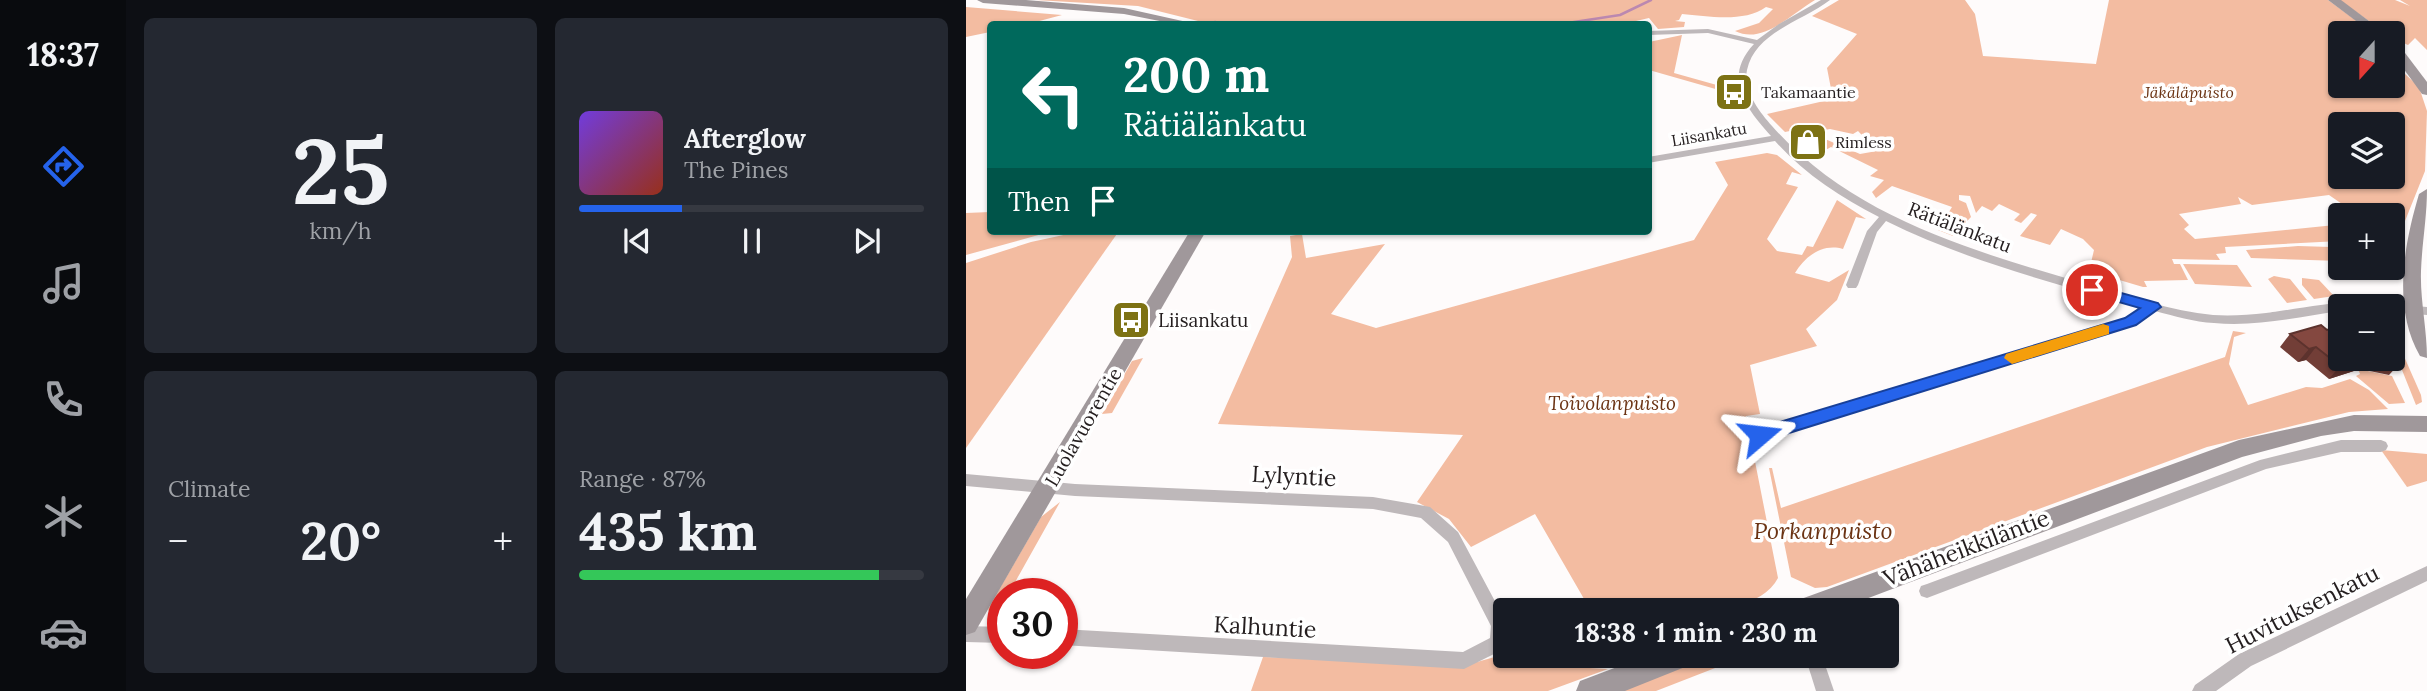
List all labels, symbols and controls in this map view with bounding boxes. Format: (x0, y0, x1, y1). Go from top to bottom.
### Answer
north arrow (2328, 21, 2404, 98)
map controls (2328, 21, 2405, 371)
text: 18:37 (27, 34, 99, 75)
text: 200 m (1123, 43, 1269, 105)
icon: left (1008, 49, 1099, 140)
bus stop icon: Takamaantie (1713, 71, 1755, 113)
place label: Takamaantie (1761, 82, 1856, 102)
park label: Jäkäläpuisto (2143, 82, 2234, 102)
text: Rätiälänkatu (1123, 104, 1307, 145)
text: 25 (292, 112, 389, 229)
button: layers (2328, 112, 2405, 189)
street label: Liisankatu (1670, 117, 1749, 150)
shop icon: Rimless (1787, 121, 1829, 163)
text: Afterglow (684, 122, 806, 155)
place label: Rimless (1835, 132, 1892, 152)
icon: directions (39, 142, 88, 191)
text: The Pines (684, 155, 789, 184)
icon: arrive (1084, 182, 1122, 220)
text: Then (1008, 185, 1070, 218)
street label: Rätiälänkatu (1905, 196, 2015, 258)
button: + (2328, 203, 2405, 280)
text: km/h (309, 216, 372, 245)
icon: previous (618, 222, 656, 260)
icon: pause (733, 222, 771, 260)
icon: next (848, 222, 886, 260)
icon: music (39, 259, 88, 308)
pin (2062, 260, 2122, 320)
icon: arrive (2073, 271, 2111, 309)
button: − (2328, 294, 2405, 371)
bus stop icon: Liisankatu (1110, 299, 1152, 341)
place label: Liisankatu (1158, 308, 1248, 332)
street label: Luolavuorentie (1039, 363, 1127, 491)
icon: phone (39, 375, 88, 424)
park label: Toivolanpuisto (1548, 391, 1676, 415)
position arrow (1723, 398, 1797, 472)
street label: Lylyntie (1251, 459, 1337, 492)
text: Range · 87% (579, 464, 706, 493)
text: Climate (168, 474, 250, 503)
icon: climate (39, 492, 88, 541)
text: 435 km (579, 498, 757, 564)
street label: Vähäheikkiläntie (1878, 503, 2053, 593)
text: 20° (300, 508, 381, 574)
park label: Porkanpuisto (1754, 516, 1892, 545)
text: − (168, 517, 188, 565)
text: + (493, 517, 513, 565)
street label: Huvituksenkatu (2220, 557, 2384, 660)
speed limit sign: 30 (987, 578, 1078, 669)
icon: car (39, 608, 88, 657)
street label: Kalhuntie (1213, 609, 1317, 644)
text: 18:38 · 1 min · 230 m (1575, 616, 1817, 649)

